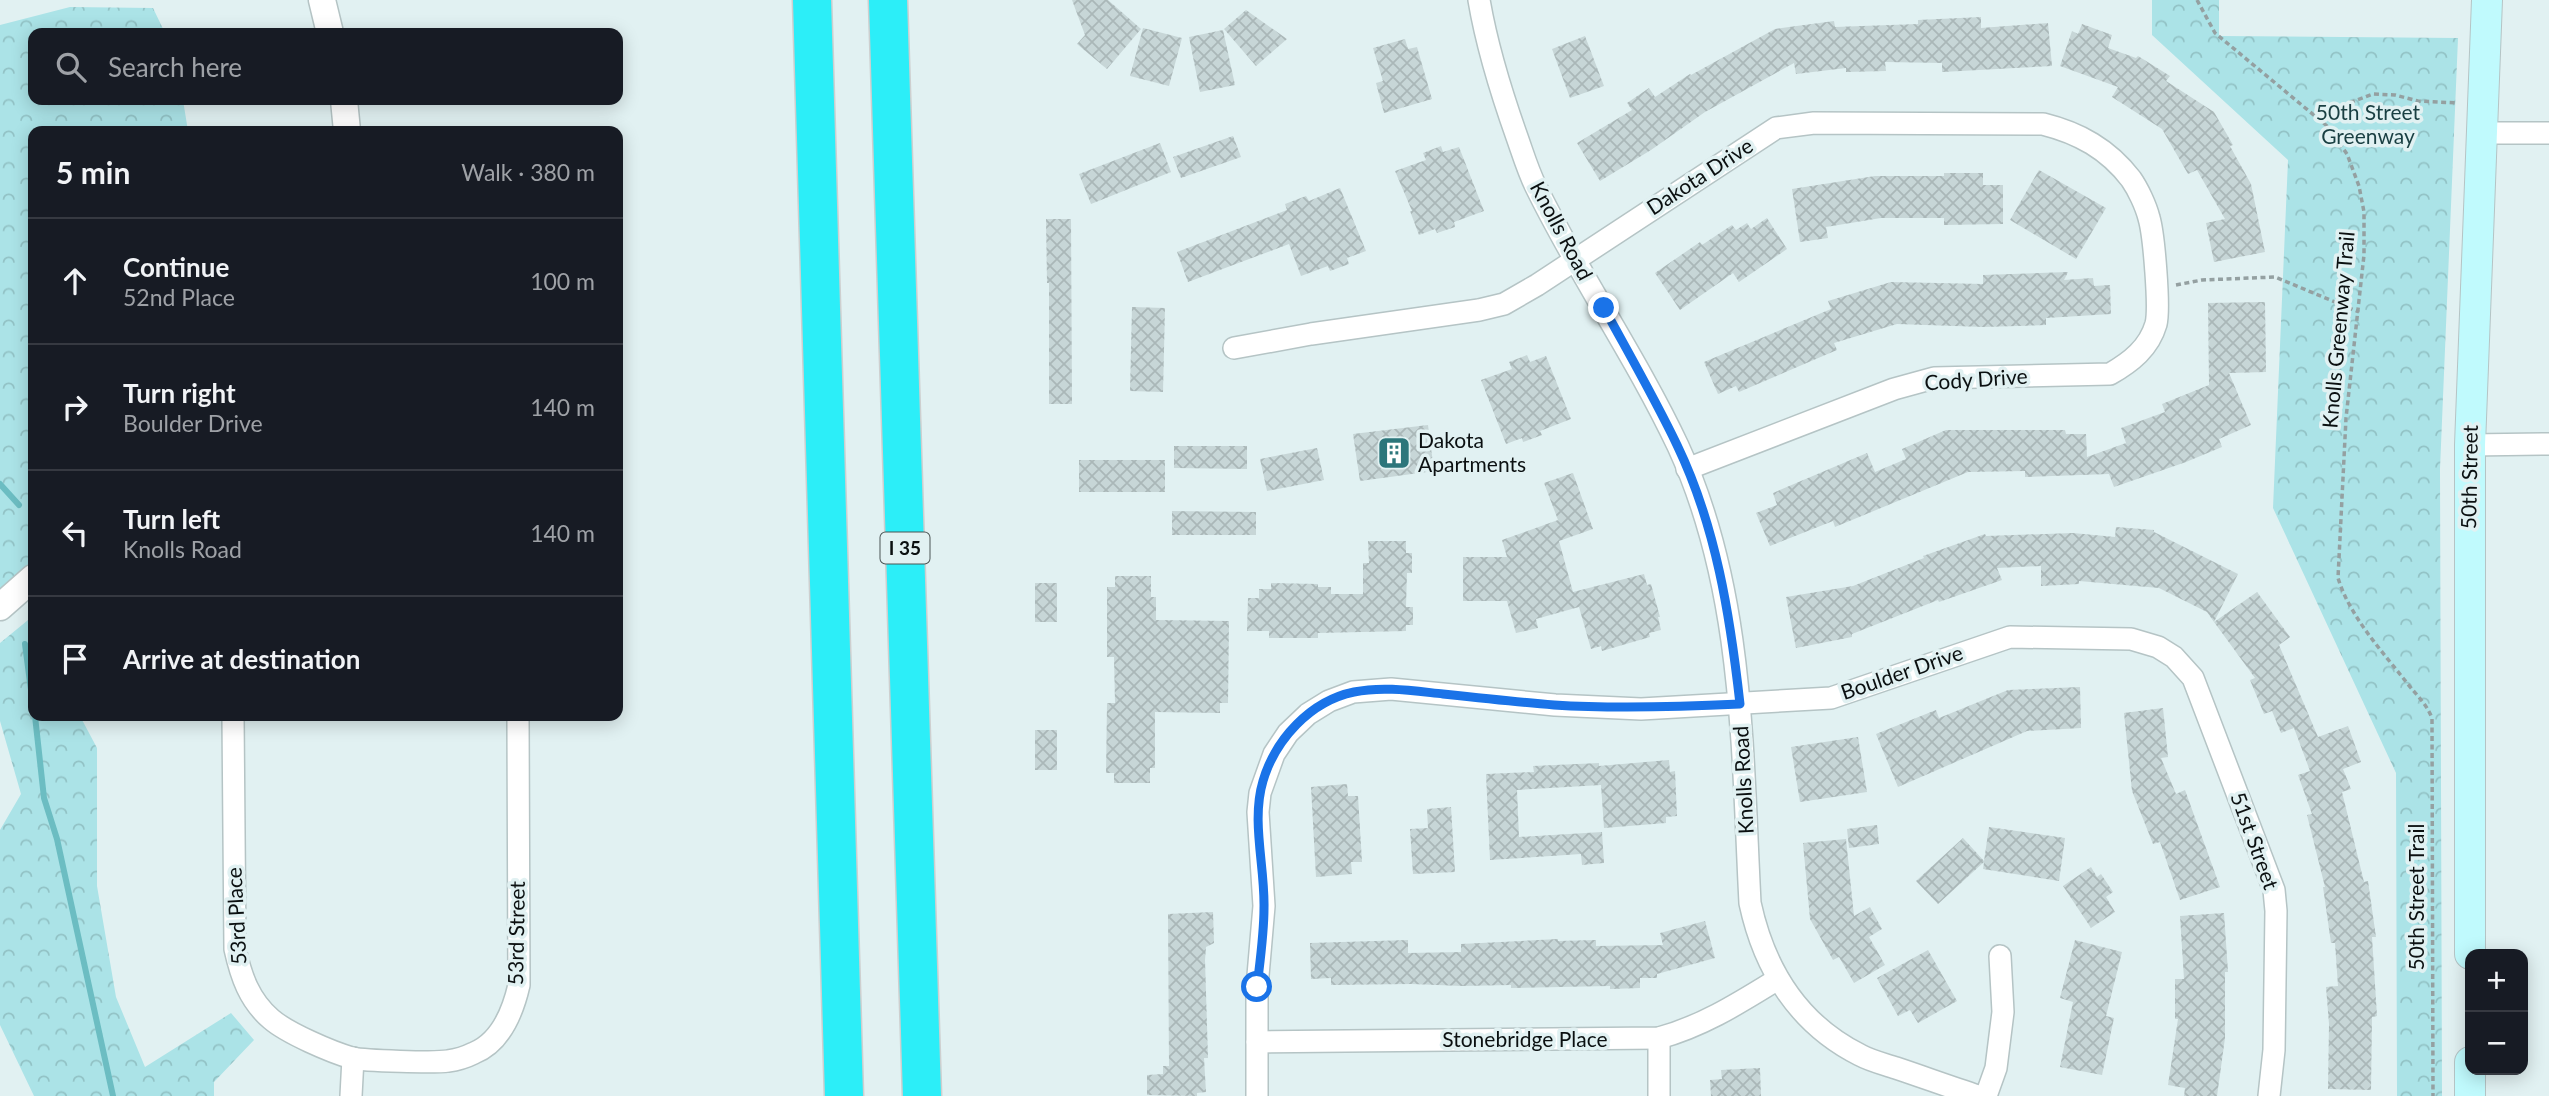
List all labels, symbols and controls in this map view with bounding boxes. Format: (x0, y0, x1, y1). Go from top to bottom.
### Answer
search box (28, 28, 623, 105)
icon: search (52, 48, 90, 86)
text: Search here (108, 51, 242, 83)
park label: 50th Street Greenway (2316, 99, 2421, 148)
street label: Dakota Drive (1641, 132, 1757, 219)
text: 5 min (56, 154, 130, 190)
text: Walk · 380 m (461, 158, 595, 186)
street label: Knolls Road (1526, 177, 1599, 284)
street label: Knolls Greenway Trail (2316, 230, 2359, 429)
text: Continue (123, 251, 229, 283)
icon: ahead (56, 262, 94, 300)
text: 100 m (530, 267, 595, 295)
text: 52nd Place (123, 283, 235, 311)
route end (1588, 292, 1619, 323)
street label: Cody Drive (1924, 362, 2028, 395)
text: Turn right (123, 377, 236, 409)
icon: right (56, 388, 94, 426)
text: 140 m (530, 393, 595, 421)
text: Boulder Drive (123, 409, 263, 437)
street label: 50th Street (2455, 424, 2482, 529)
place label: Dakota Apartments (1418, 427, 1526, 476)
building icon: Dakota Apartments (1375, 434, 1413, 472)
text: Turn left (123, 503, 220, 535)
icon: left (56, 514, 94, 552)
text: 140 m (530, 519, 595, 547)
road number: I 35 (880, 533, 930, 564)
text: Knolls Road (123, 535, 242, 563)
street label: Boulder Drive (1837, 639, 1966, 704)
icon: arrive (56, 640, 94, 678)
text: Arrive at destination (123, 643, 360, 675)
street label: Knolls Road (1727, 725, 1758, 835)
street label: 51st Street (2226, 788, 2285, 893)
street label: 50th Street Trail (2403, 823, 2428, 971)
street label: 53rd Place (220, 867, 251, 965)
street label: 53rd Street (502, 880, 529, 985)
map controls (2465, 949, 2528, 1075)
button: + (2465, 949, 2528, 1012)
route start (1241, 971, 1272, 1002)
button: − (2465, 1012, 2528, 1075)
street label: Stonebridge Place (1442, 1026, 1608, 1051)

